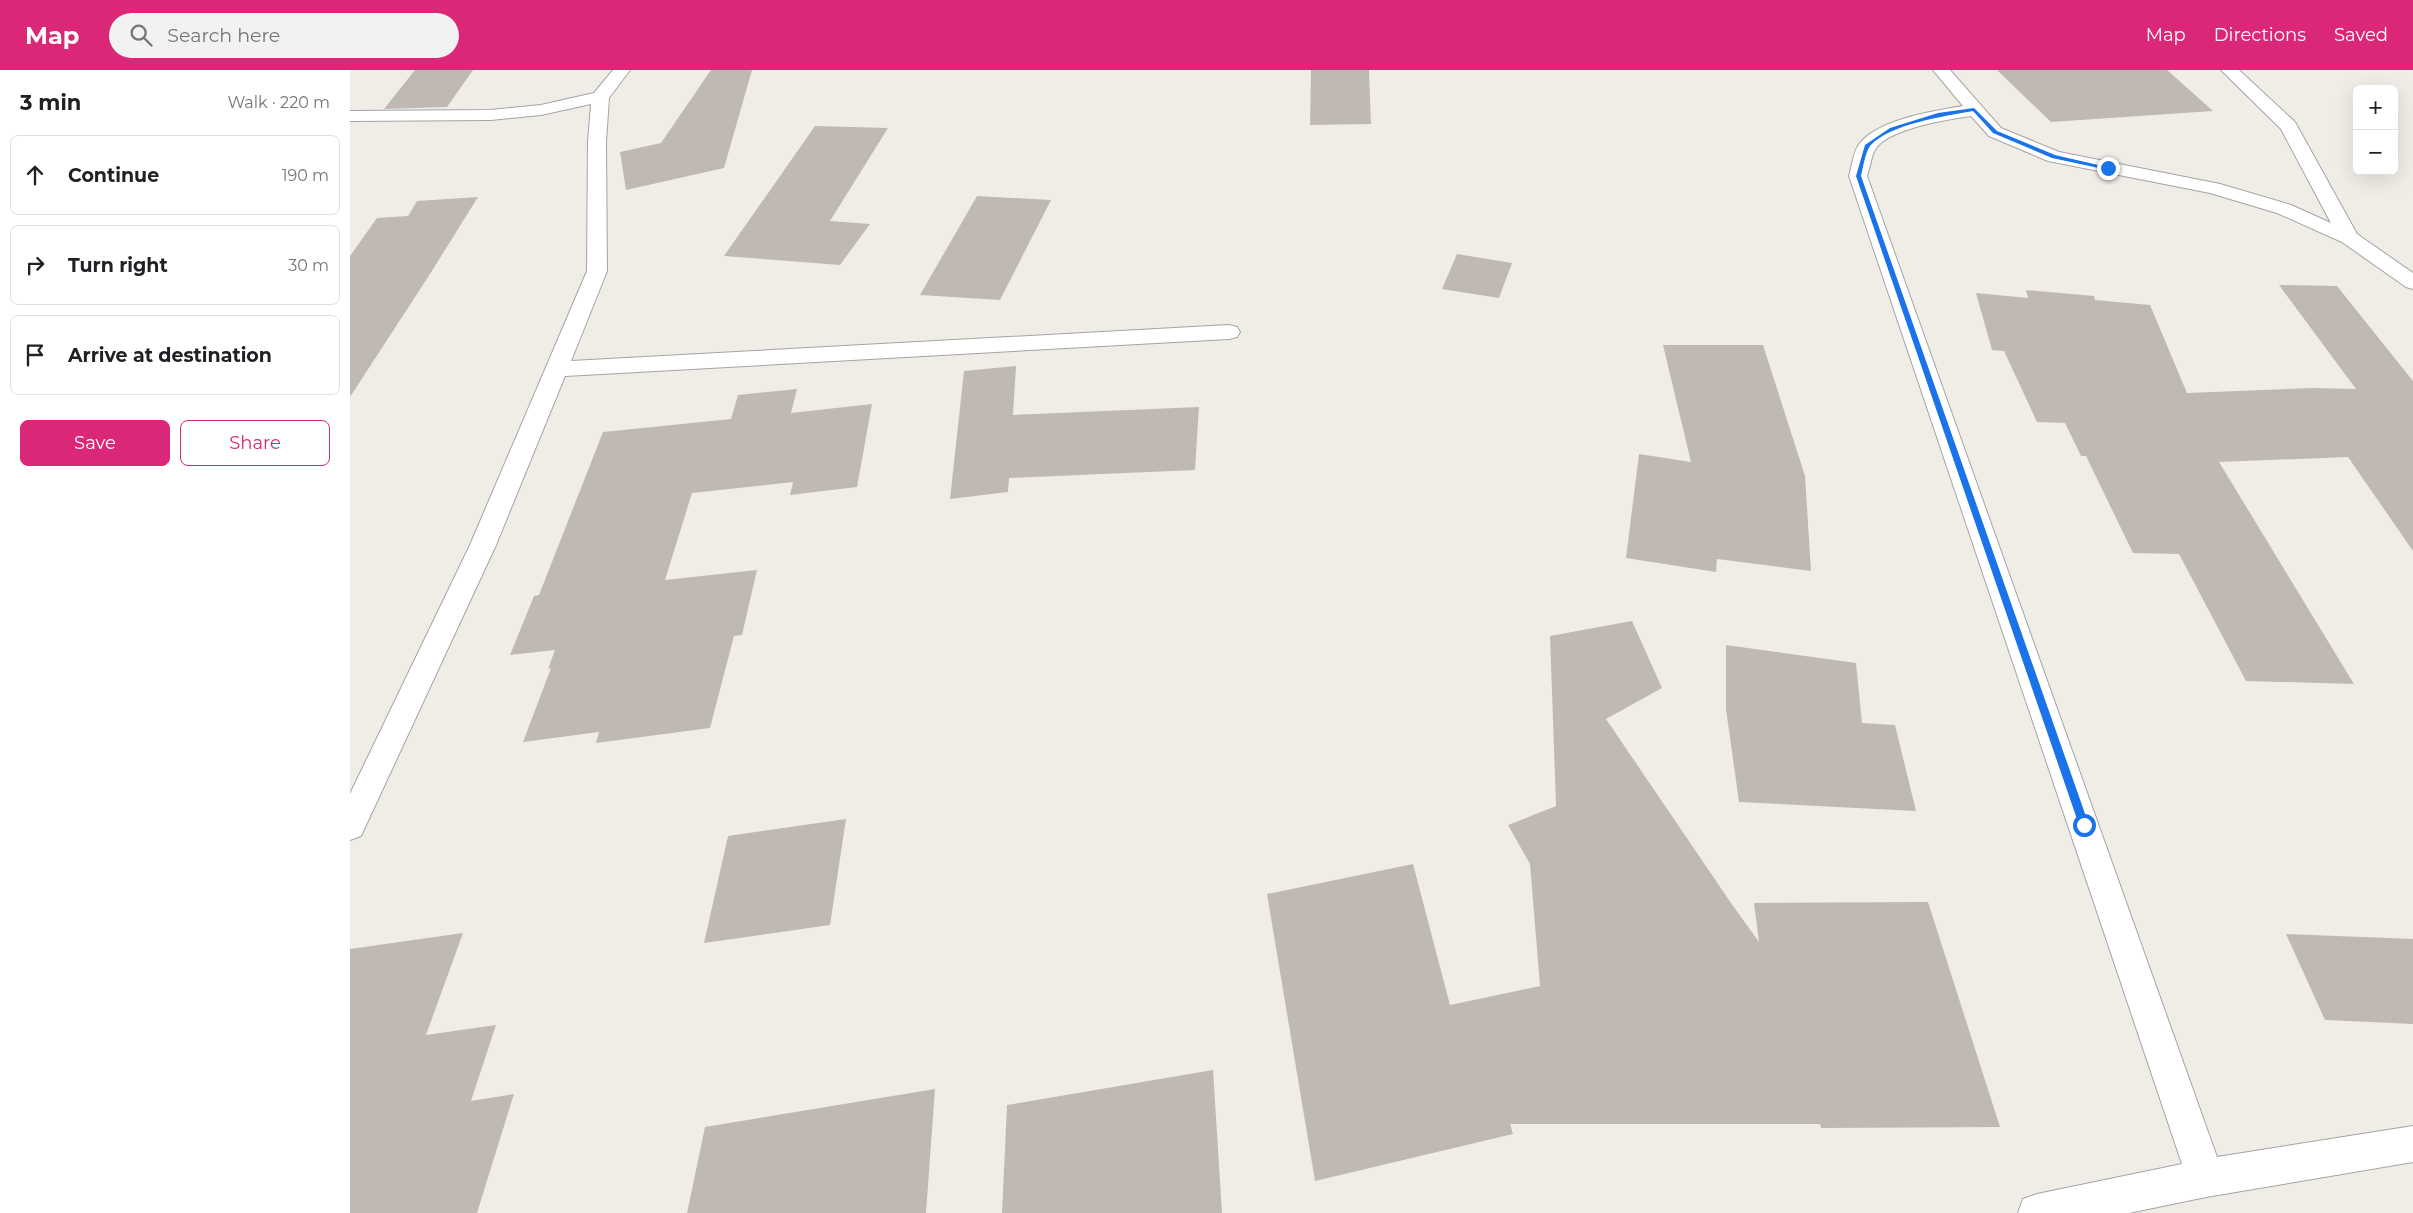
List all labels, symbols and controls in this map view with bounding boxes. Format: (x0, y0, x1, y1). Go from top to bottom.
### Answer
search box (109, 13, 459, 58)
text: Map (25, 21, 79, 50)
icon: search (127, 21, 155, 49)
text: Search here (167, 24, 280, 47)
text: Map (2146, 24, 2186, 46)
text: Directions (2214, 24, 2306, 46)
text: Saved (2334, 24, 2388, 46)
map controls (2353, 85, 2398, 175)
button: + (2353, 85, 2398, 130)
text: 3 min (20, 90, 81, 115)
text: Walk · 220 m (227, 93, 330, 112)
button: − (2353, 130, 2398, 175)
route end (2097, 157, 2120, 180)
icon: ahead (21, 161, 49, 189)
text: Continue (68, 164, 159, 187)
text: 190 m (282, 166, 329, 185)
icon: right (21, 251, 49, 279)
text: Turn right (68, 254, 168, 277)
text: 30 m (288, 256, 329, 275)
icon: arrive (21, 341, 49, 369)
text: Arrive at destination (68, 344, 272, 367)
button: Save (20, 420, 170, 466)
button: Share (180, 420, 330, 466)
route start (2073, 814, 2096, 837)

